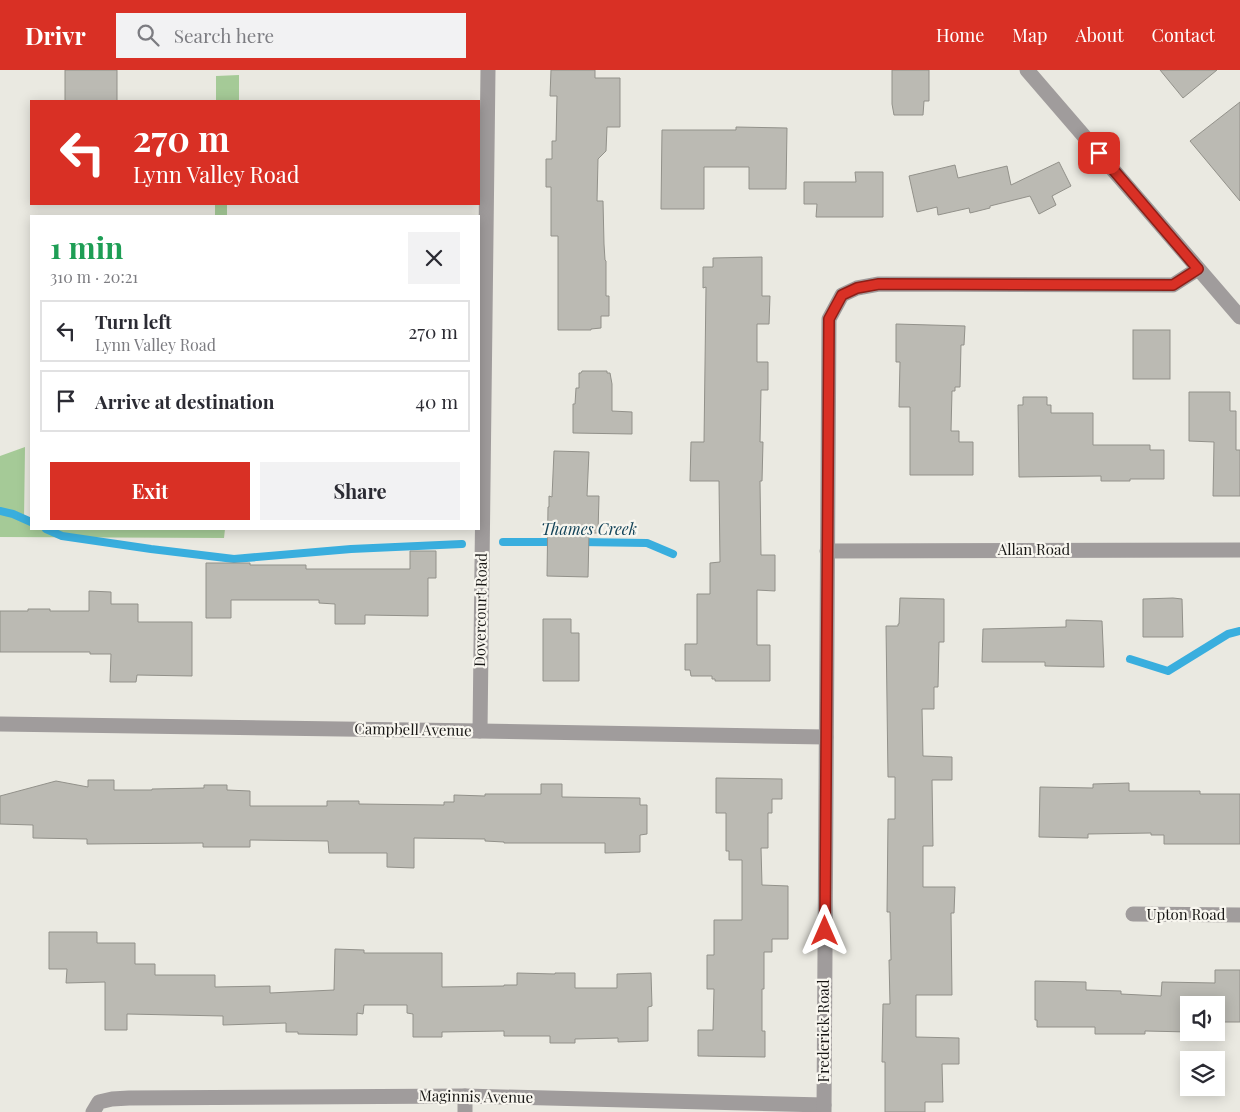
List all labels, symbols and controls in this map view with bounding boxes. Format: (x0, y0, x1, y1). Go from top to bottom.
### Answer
search box (116, 13, 466, 58)
text: Drivr (25, 19, 86, 51)
icon: search (134, 21, 162, 49)
text: Search here (174, 22, 274, 48)
text: Home (936, 23, 984, 47)
text: Map (1012, 23, 1047, 47)
text: About (1075, 23, 1124, 47)
text: Contact (1152, 23, 1215, 47)
text: 270 m (133, 114, 230, 161)
icon: left (50, 120, 115, 185)
pin (1078, 132, 1120, 174)
icon: arrive (1085, 139, 1113, 167)
text: Lynn Valley Road (133, 159, 300, 189)
text: 1 min (50, 227, 124, 267)
button: close (408, 232, 460, 284)
text: 310 m · 20:21 (50, 266, 138, 287)
text: Turn left (95, 308, 172, 334)
icon: left (52, 317, 80, 345)
text: 270 m (408, 318, 458, 344)
text: Lynn Valley Road (95, 334, 216, 355)
icon: arrive (52, 387, 80, 415)
text: Arrive at destination (95, 388, 275, 414)
text: 40 m (416, 388, 458, 414)
button: Exit (50, 462, 250, 520)
button: Share (260, 462, 460, 520)
water label: Thames Creek (541, 518, 637, 539)
street label: Allan Road (997, 539, 1070, 559)
street label: Dovercourt Road (469, 553, 491, 667)
street label: Campbell Avenue (354, 718, 472, 740)
position arrow (798, 904, 850, 956)
street label: Upton Road (1146, 904, 1226, 924)
street label: Frederick Road (813, 979, 833, 1083)
map controls (1180, 996, 1225, 1096)
button: sound (1180, 996, 1225, 1041)
button: layers (1180, 1051, 1225, 1096)
street label: Maginnis Avenue (419, 1085, 533, 1107)

